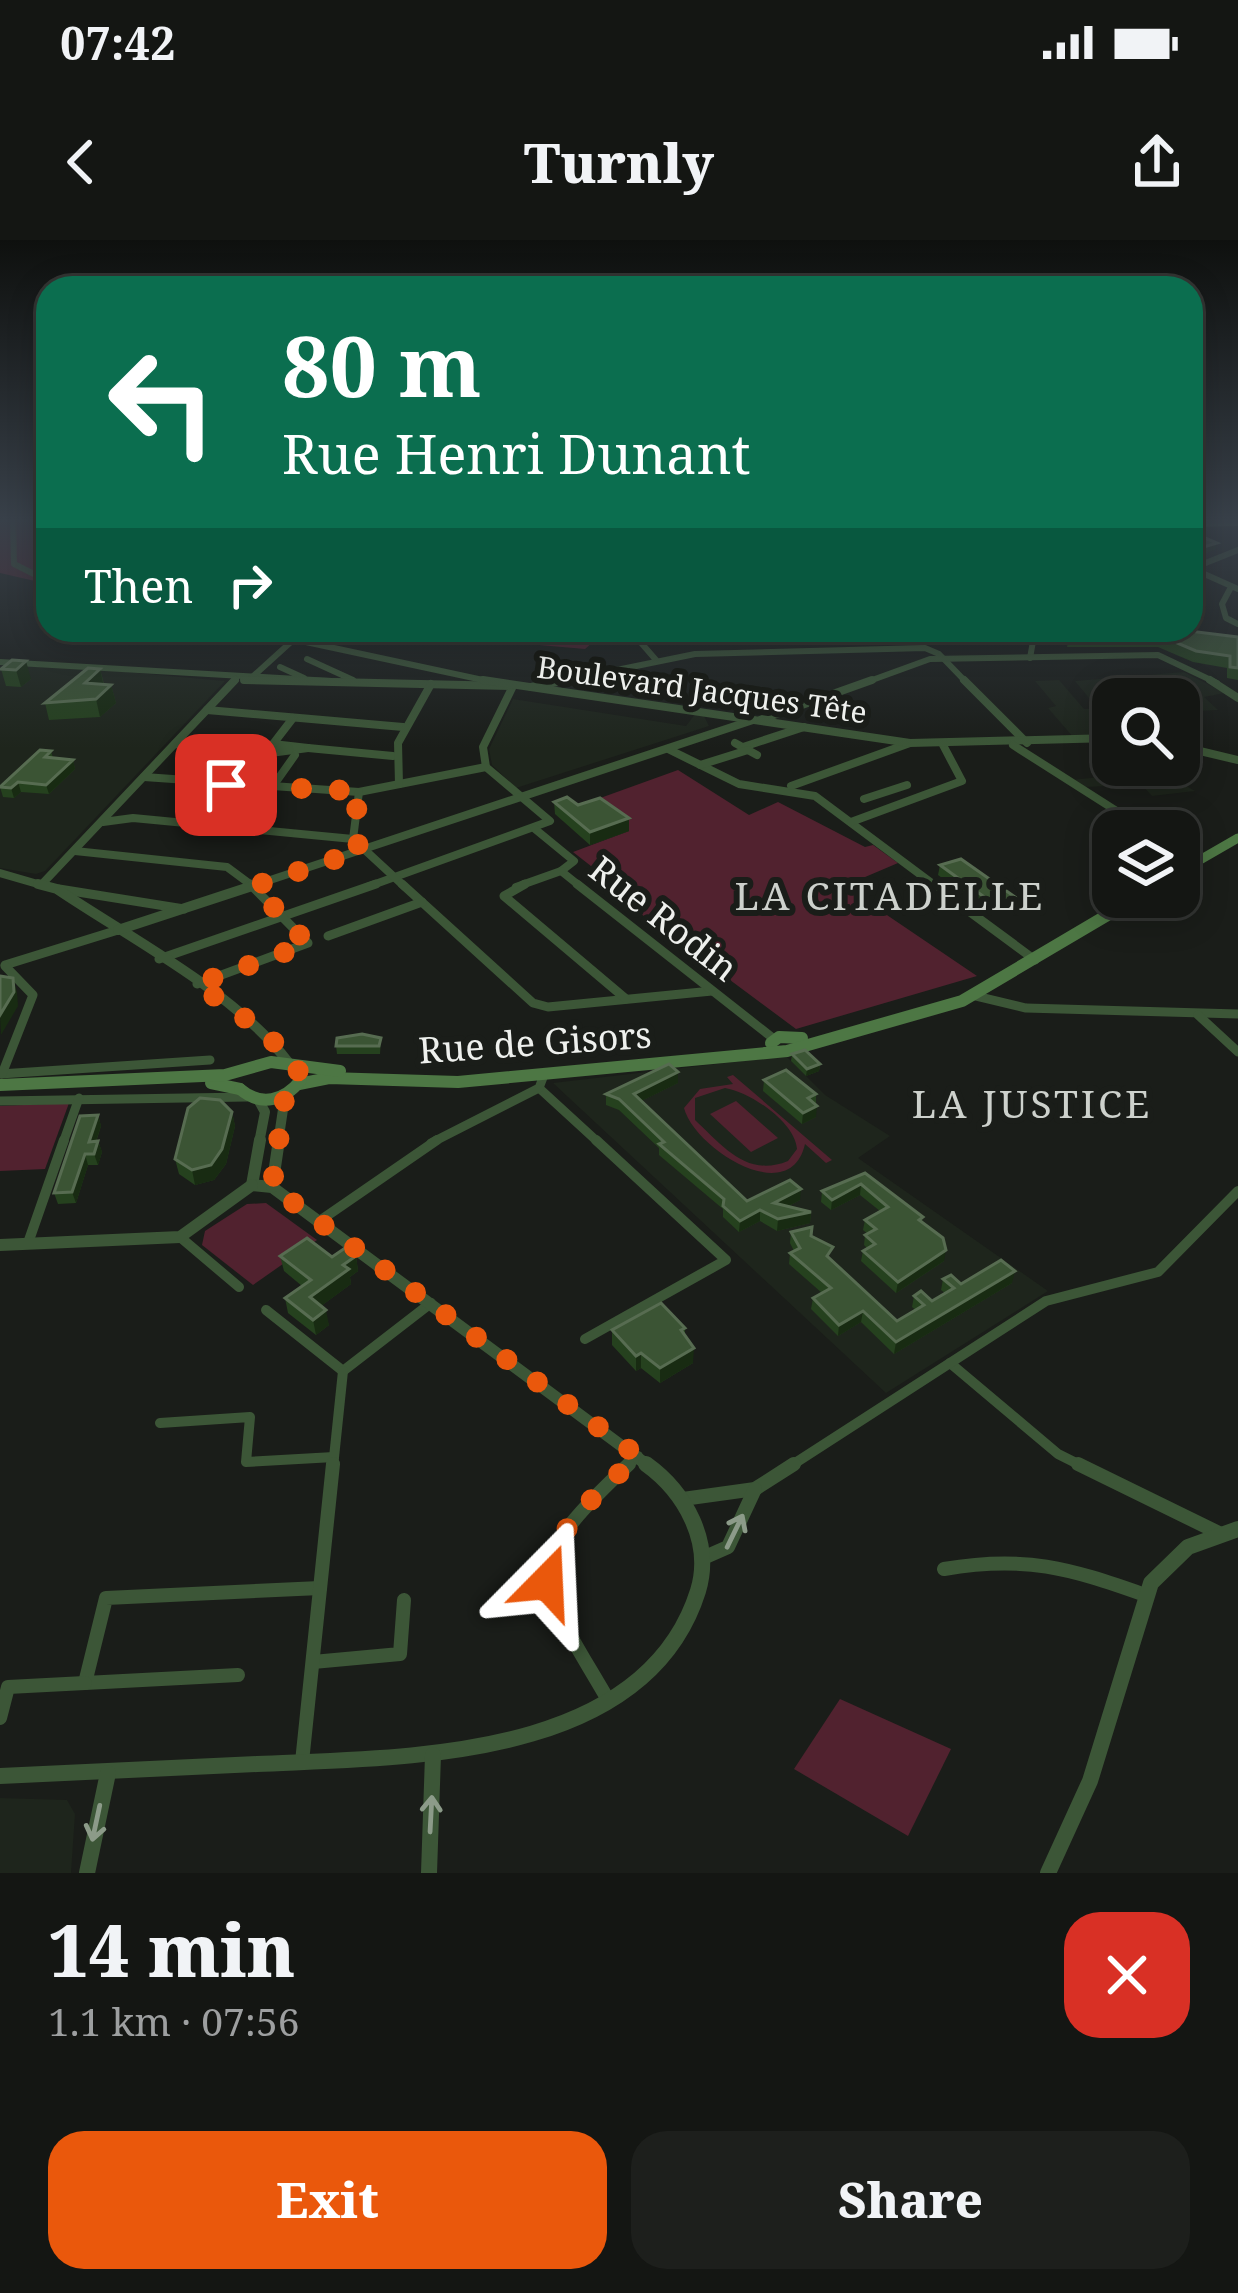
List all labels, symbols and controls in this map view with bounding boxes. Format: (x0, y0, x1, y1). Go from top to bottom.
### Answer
text: 07:42 (60, 12, 175, 73)
text: Turnly (524, 125, 714, 199)
icon: back (48, 129, 114, 195)
icon: share (1124, 129, 1190, 195)
text: 80 m (282, 307, 482, 422)
icon: left (84, 324, 240, 480)
text: Rue Henri Dunant (282, 416, 751, 490)
icon: right (217, 552, 283, 618)
text: Then (84, 555, 193, 616)
street label: Boulevard Jacques Tête (534, 646, 870, 732)
map controls (1092, 678, 1200, 918)
button: search (1092, 678, 1200, 786)
pin (175, 734, 277, 836)
icon: arrive (193, 752, 259, 818)
button: layers (1092, 810, 1200, 918)
street label: Rue Rodin (579, 844, 749, 992)
district label: LA CITADELLE (735, 868, 1045, 921)
street label: Rue de Gisors (417, 1009, 653, 1075)
district label: LA JUSTICE (912, 1076, 1152, 1129)
one-way arrow (725, 1513, 747, 1549)
position arrow (484, 1519, 610, 1645)
one-way arrow (420, 1795, 443, 1834)
one-way arrow (83, 1803, 106, 1841)
text: 14 min (48, 1900, 296, 1998)
button: close (1064, 1912, 1190, 2038)
text: 1.1 km · 07:56 (48, 1994, 300, 2047)
button: Exit (48, 2131, 607, 2269)
button: Share (631, 2131, 1190, 2269)

